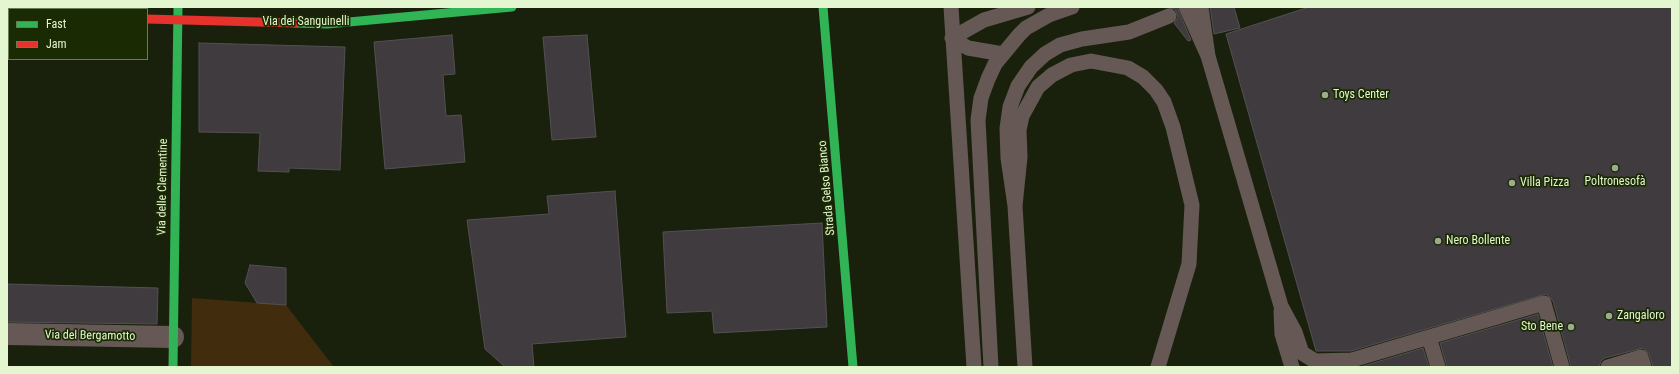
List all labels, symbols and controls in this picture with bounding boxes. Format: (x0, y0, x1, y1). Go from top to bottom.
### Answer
legend (8, 8, 148, 60)
street label: Via dei Sanguinelli (262, 15, 350, 29)
text: Fast (46, 17, 66, 31)
text: Jam (46, 37, 67, 51)
place label: Toys Center (1333, 88, 1389, 102)
marker: Toys Center (1320, 90, 1330, 100)
street label: Via delle Clementine (155, 138, 171, 236)
street label: Strada Gelso Bianco (816, 140, 838, 236)
marker: Poltronesofà (1610, 163, 1620, 173)
place label: Poltronesofà (1585, 175, 1645, 189)
place label: Villa Pizza (1520, 176, 1569, 190)
marker: Villa Pizza (1507, 178, 1517, 188)
place label: Nero Bollente (1446, 234, 1510, 248)
marker: Nero Bollente (1433, 236, 1443, 246)
place label: Zangaloro (1617, 309, 1665, 323)
marker: Zangaloro (1604, 311, 1614, 321)
place label: Sto Bene (1521, 320, 1563, 334)
marker: Sto Bene (1566, 322, 1576, 332)
street label: Via del Bergamotto (45, 328, 135, 344)

